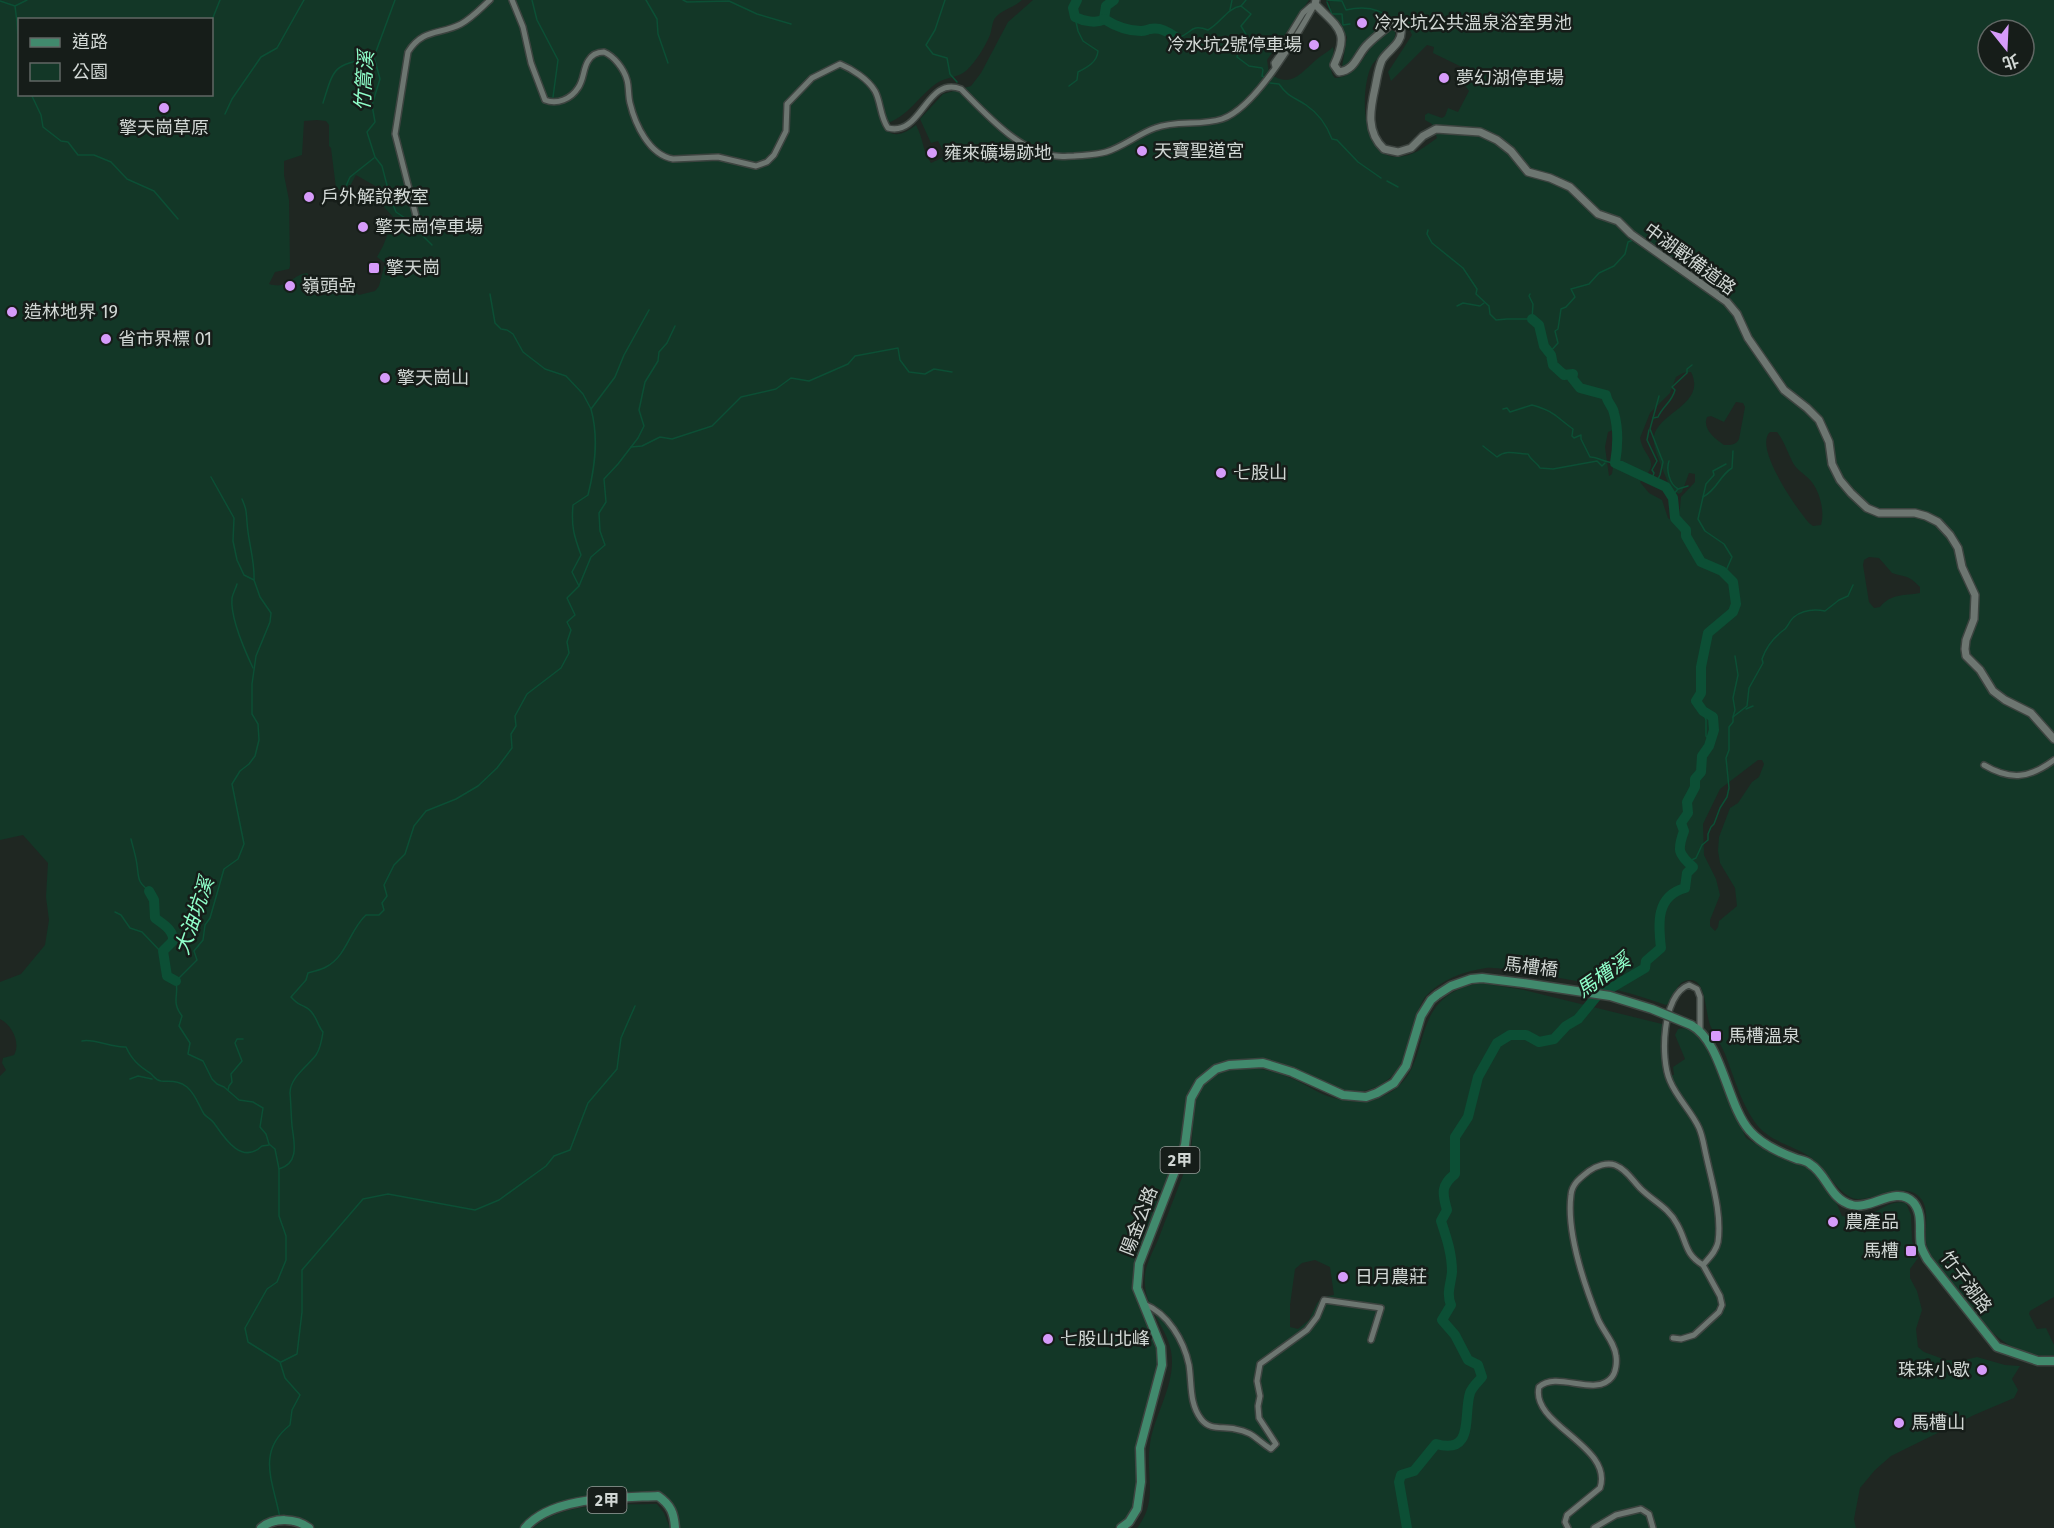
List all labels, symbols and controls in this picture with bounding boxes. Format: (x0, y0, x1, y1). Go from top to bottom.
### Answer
place label: 冷水坑公共溫泉浴室男池 (1374, 12, 1572, 34)
marker: 冷水坑公共溫泉浴室男池 (1355, 16, 1369, 30)
legend (18, 18, 213, 96)
north arrow (1976, 18, 2036, 78)
text: 道路 (72, 31, 108, 53)
place label: 冷水坑2號停車場 (1167, 34, 1302, 56)
marker: 冷水坑2號停車場 (1307, 38, 1321, 52)
water label: 竹篙溪 (350, 47, 378, 112)
text: 北 (2000, 50, 2021, 73)
text: 公園 (72, 61, 108, 83)
place label: 夢幻湖停車場 (1456, 67, 1564, 89)
marker: 夢幻湖停車場 (1437, 71, 1451, 85)
marker: 擎天崗草原 (157, 101, 171, 115)
place label: 擎天崗草原 (119, 117, 209, 139)
place label: 天寶聖道宮 (1154, 140, 1244, 162)
place label: 雍來礦場跡地 (944, 142, 1052, 164)
marker: 天寶聖道宮 (1135, 144, 1149, 158)
marker: 雍來礦場跡地 (925, 146, 939, 160)
place label: 戶外解說教室 (321, 186, 429, 208)
marker: 戶外解說教室 (302, 190, 316, 204)
place label: 擎天崗停車場 (375, 216, 483, 238)
street label: 中湖戰備道路 (1640, 218, 1740, 300)
marker: 擎天崗停車場 (356, 220, 370, 234)
place label: 擎天崗 (386, 257, 440, 279)
marker: 擎天崗 (367, 261, 381, 275)
place label: 嶺頭喦 (302, 275, 356, 297)
marker: 嶺頭喦 (283, 279, 297, 293)
place label: 造林地界 19 (24, 301, 118, 323)
marker: 造林地界 19 (5, 305, 19, 319)
place label: 省市界標 01 (118, 328, 212, 350)
marker: 省市界標 01 (99, 332, 113, 346)
place label: 擎天崗山 (397, 367, 469, 389)
marker: 擎天崗山 (378, 371, 392, 385)
place label: 七股山 (1233, 462, 1287, 484)
marker: 七股山 (1214, 466, 1228, 480)
water label: 大油坑溪 (170, 871, 219, 958)
water label: 馬槽溪 (1572, 946, 1637, 1002)
street label: 馬槽橋 (1503, 953, 1559, 981)
place label: 馬槽溫泉 (1728, 1025, 1800, 1047)
marker: 馬槽溫泉 (1709, 1029, 1723, 1043)
road number: 2甲 (1160, 1147, 1200, 1173)
street label: 陽金公路 (1116, 1183, 1162, 1259)
place label: 農產品 (1845, 1211, 1899, 1233)
marker: 農產品 (1826, 1215, 1840, 1229)
place label: 馬槽 (1863, 1240, 1899, 1262)
marker: 馬槽 (1904, 1244, 1918, 1258)
street label: 竹子湖路 (1936, 1247, 1996, 1317)
place label: 日月農莊 (1355, 1266, 1427, 1288)
marker: 日月農莊 (1336, 1270, 1350, 1284)
place label: 七股山北峰 (1060, 1328, 1150, 1350)
marker: 七股山北峰 (1041, 1332, 1055, 1346)
place label: 珠珠小歇 (1898, 1359, 1970, 1381)
marker: 珠珠小歇 (1975, 1363, 1989, 1377)
place label: 馬槽山 (1911, 1412, 1965, 1434)
marker: 馬槽山 (1892, 1416, 1906, 1430)
road number: 2甲 (588, 1487, 626, 1513)

